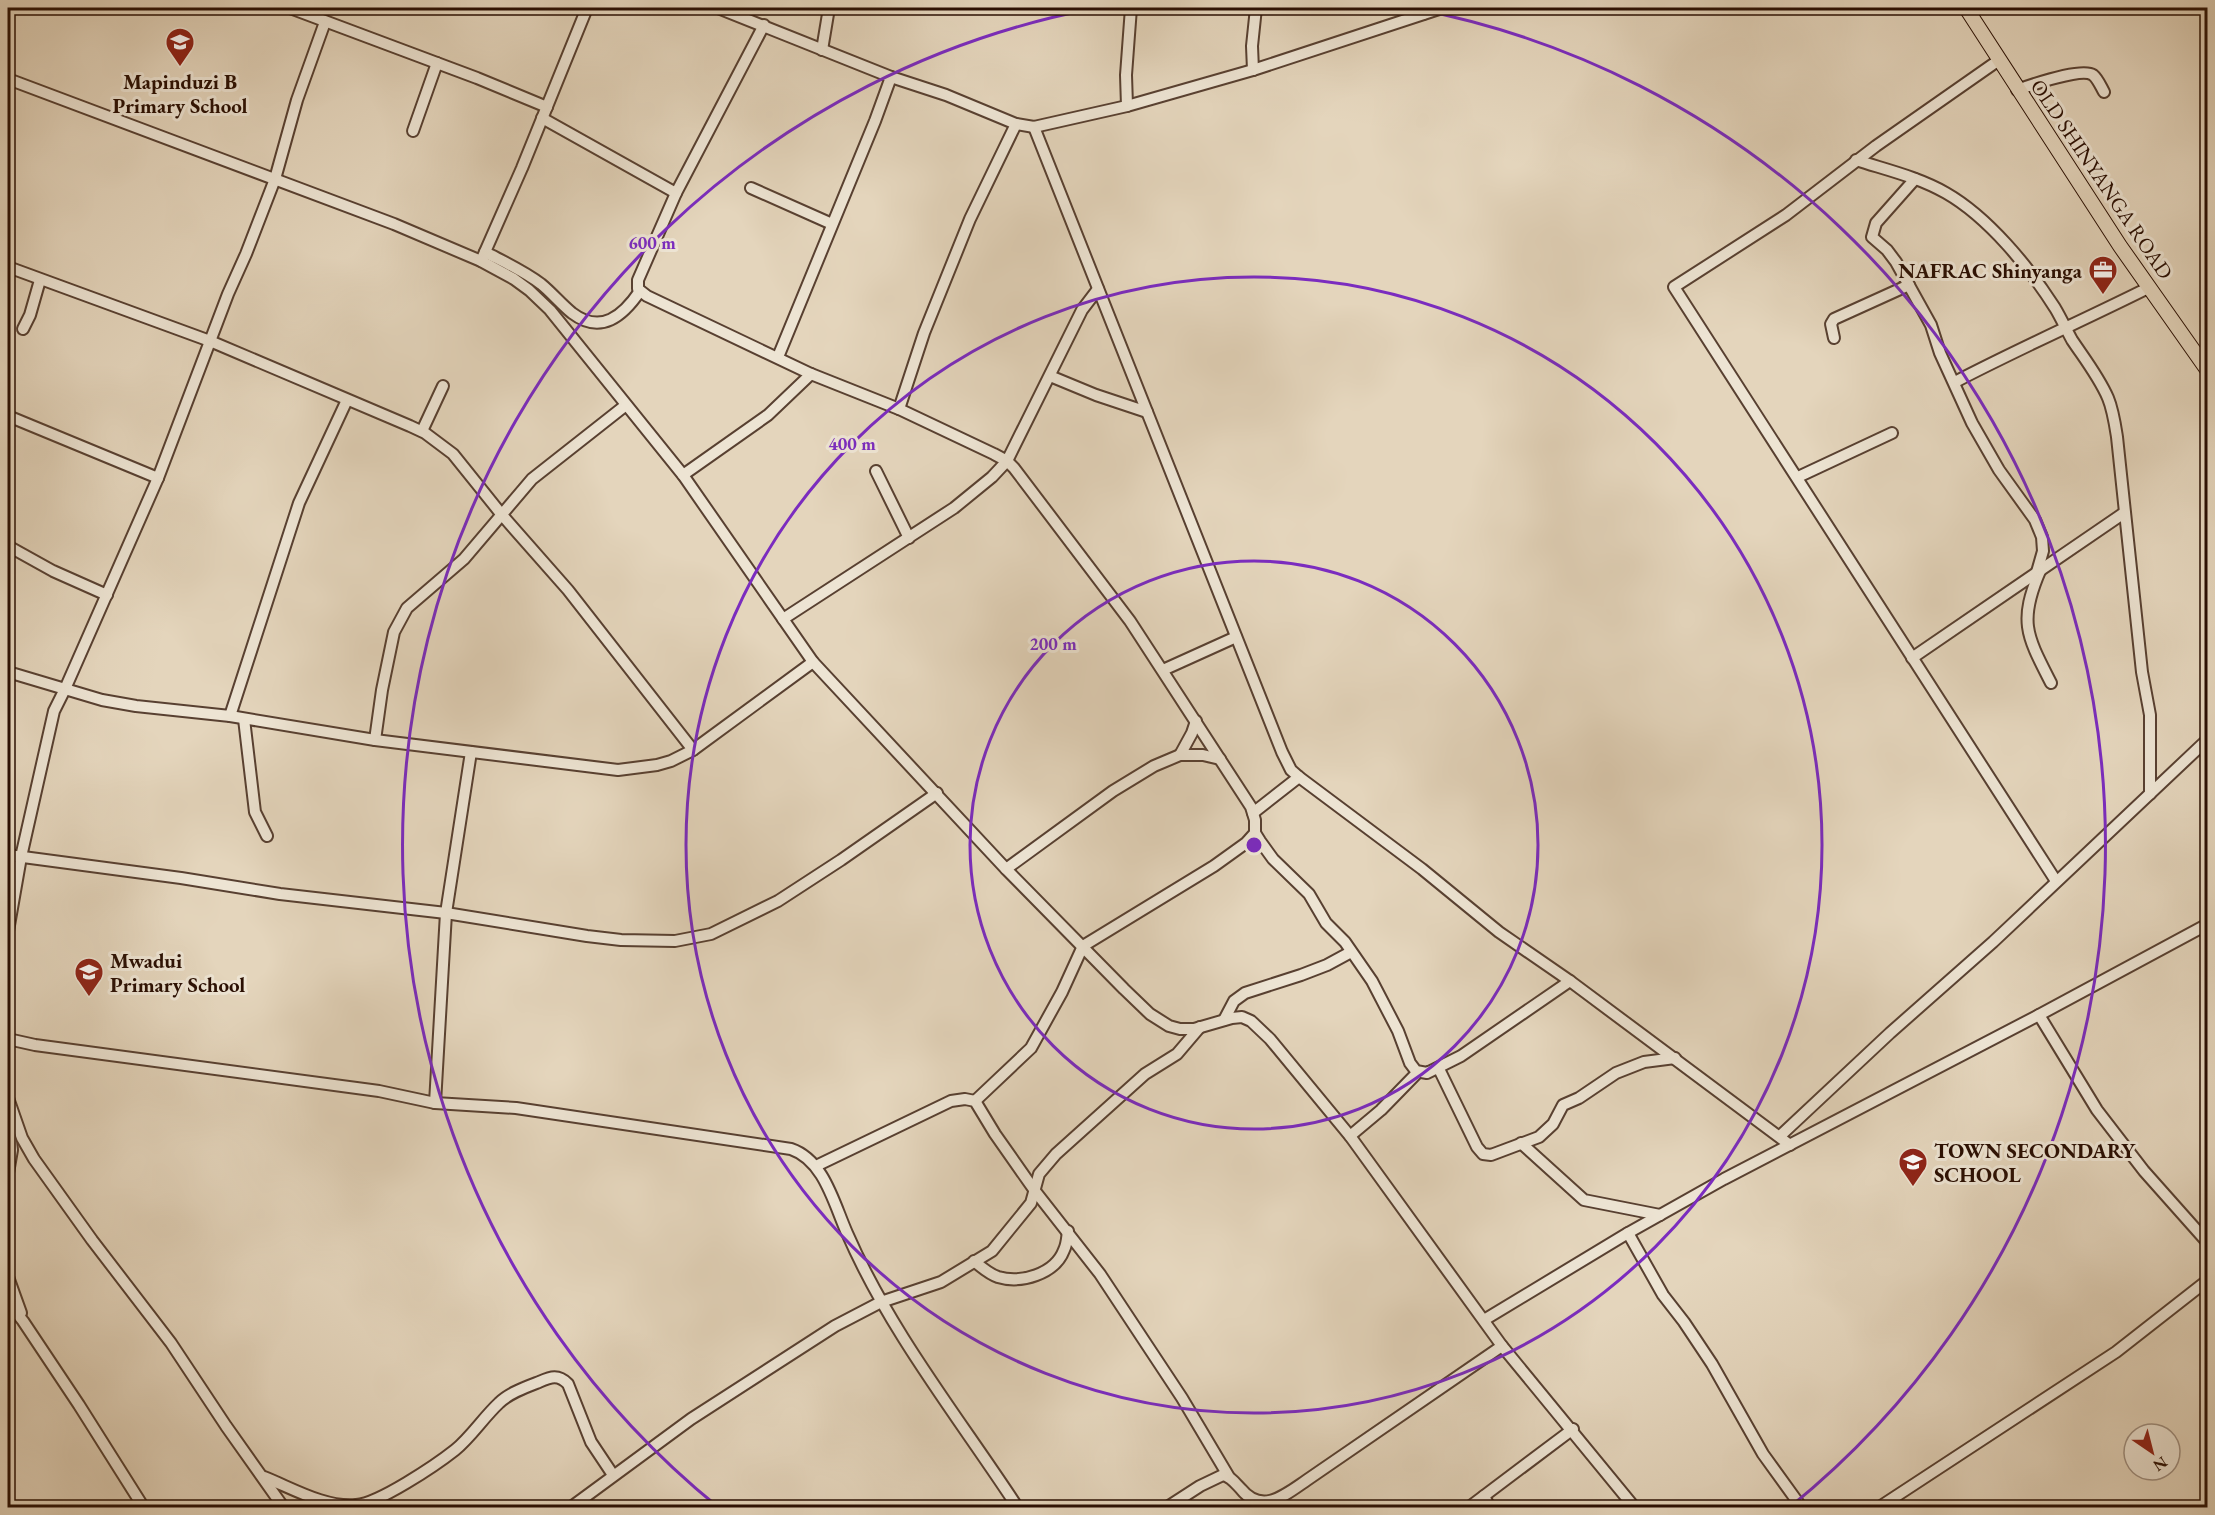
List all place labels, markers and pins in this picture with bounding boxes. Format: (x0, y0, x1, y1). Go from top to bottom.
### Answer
school or university icon: Mapinduzi B Primary School (164, 26, 196, 68)
place label: Mapinduzi B Primary School (112, 68, 248, 119)
office icon: NAFRAC Shinyanga (2087, 254, 2119, 296)
place label: NAFRAC Shinyanga (1898, 257, 2083, 284)
centre of rings (1244, 835, 1264, 855)
place label: Mwadui Primary School (110, 947, 245, 998)
school or university icon: Mwadui Primary School (73, 956, 105, 998)
place label: TOWN SECONDARY SCHOOL (1934, 1137, 2136, 1188)
school or university icon: TOWN SECONDARY SCHOOL (1897, 1146, 1929, 1188)

